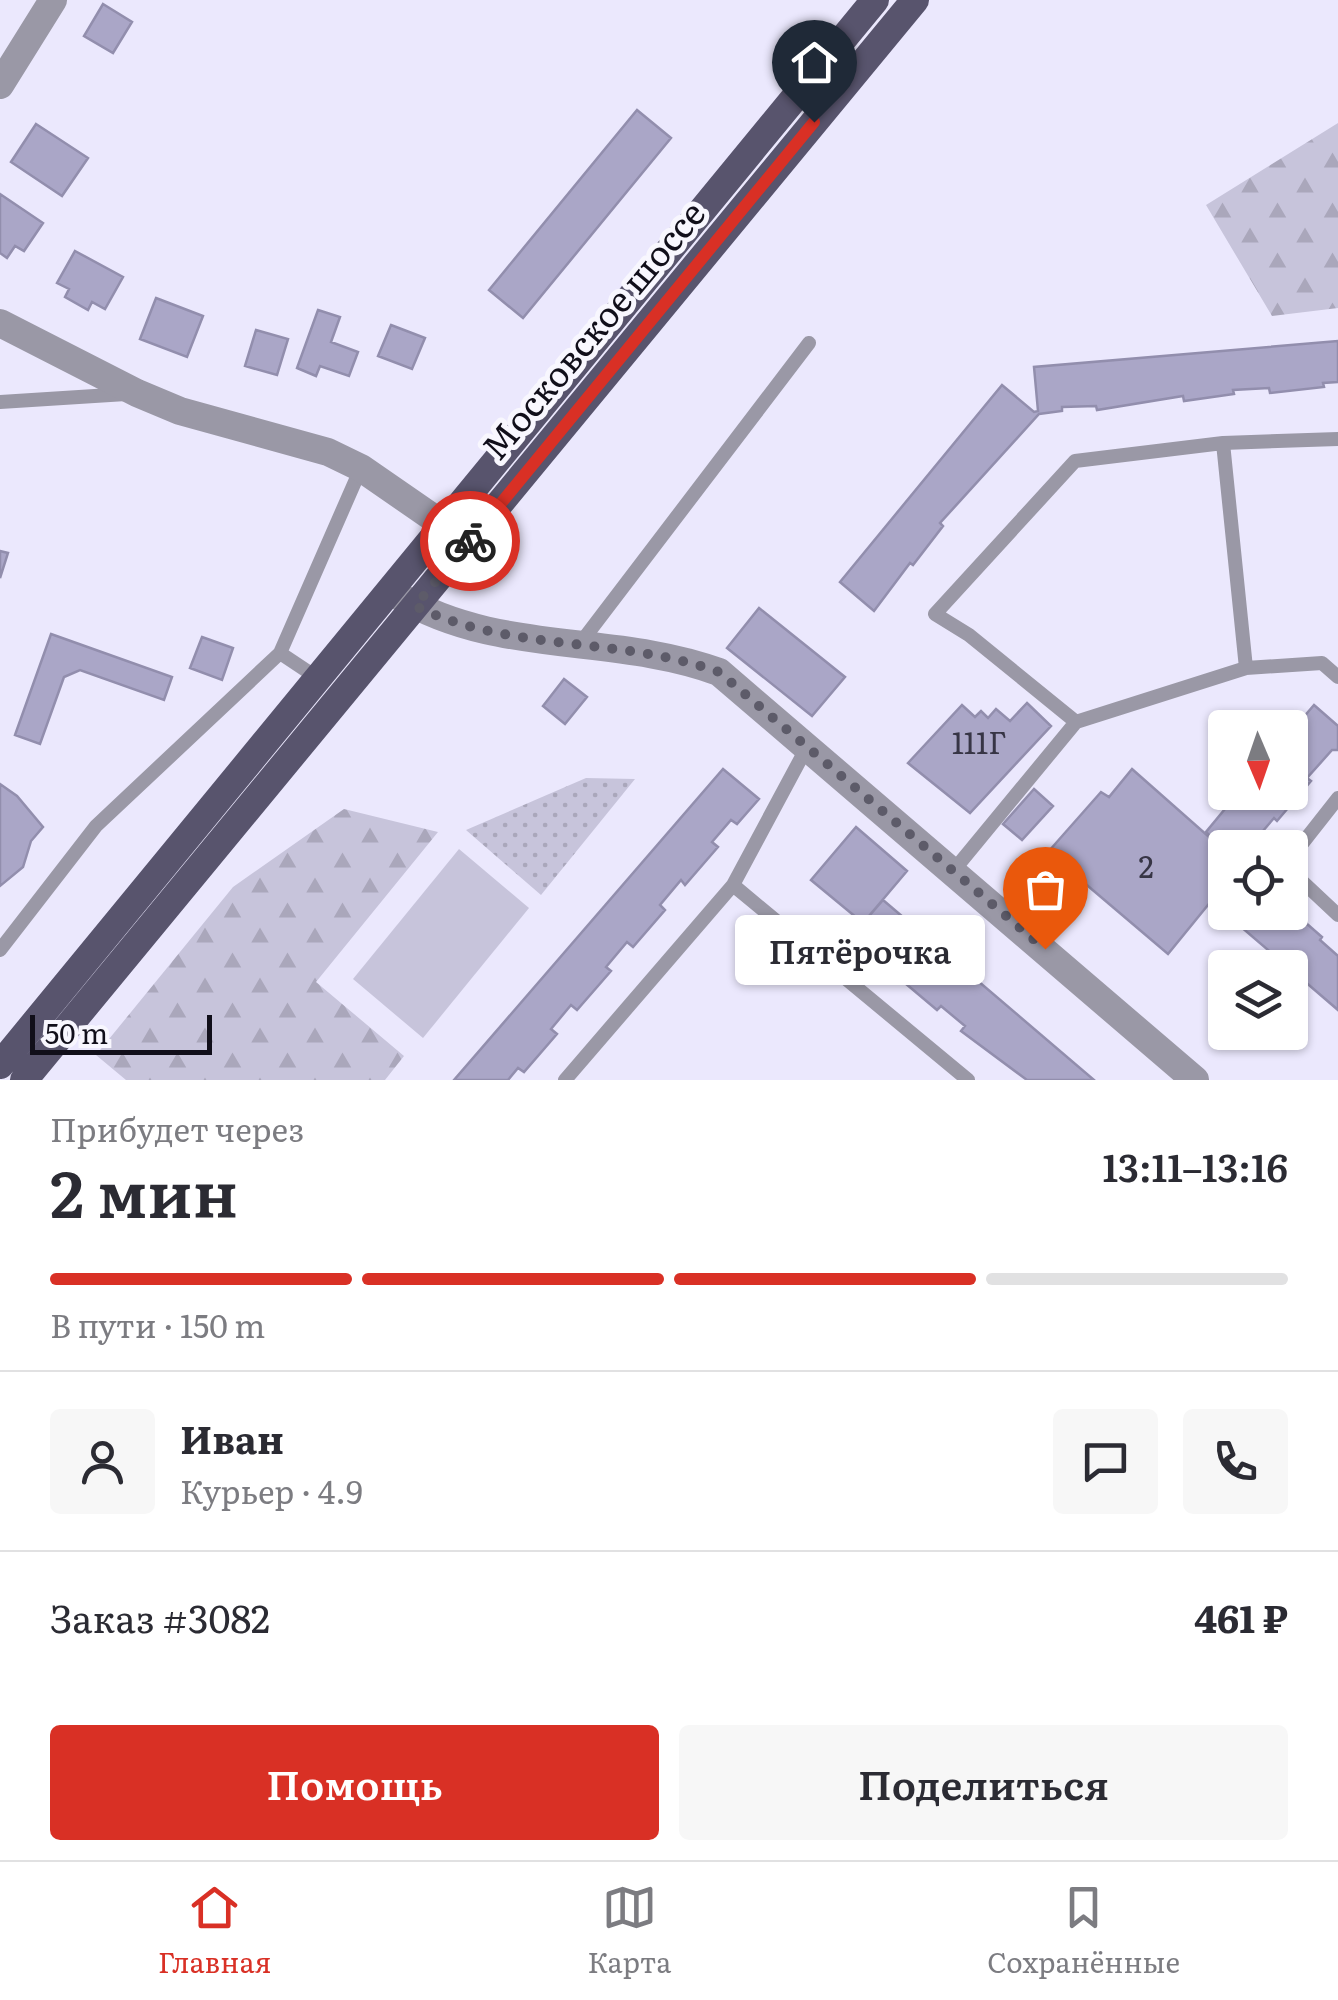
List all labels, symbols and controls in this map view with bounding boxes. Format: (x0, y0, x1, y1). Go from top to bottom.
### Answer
pin (772, 20, 857, 123)
icon: home (787, 35, 842, 90)
street label: Московское шоссе (468, 188, 716, 470)
courier (420, 491, 520, 591)
icon: bike (443, 514, 498, 569)
north arrow (1208, 710, 1308, 810)
map controls (1208, 710, 1308, 1050)
house number: 111Г (952, 719, 1006, 763)
button: locate (1208, 830, 1308, 930)
house number: 2 (1138, 843, 1154, 887)
pin (1003, 847, 1088, 950)
icon: bag (1018, 862, 1073, 917)
callout: Пятёрочка (735, 914, 985, 984)
text: Пятёрочка (769, 926, 951, 974)
button: layers (1208, 950, 1308, 1050)
scale bar (30, 1010, 212, 1054)
text: 50 m (45, 1011, 108, 1053)
text: Прибудет через (50, 1104, 304, 1152)
text: 13:11–13:16 (1102, 1137, 1288, 1194)
text: 2 мин (50, 1141, 238, 1238)
text: В пути · 150 m (50, 1300, 265, 1348)
button: person (50, 1409, 155, 1514)
text: Иван (180, 1409, 284, 1466)
button: chat (1053, 1409, 1158, 1514)
button: phone (1183, 1409, 1288, 1514)
text: Курьер · 4.9 (180, 1466, 363, 1514)
text: Заказ #3082 (50, 1588, 270, 1645)
text: 461 ₽ (1194, 1588, 1288, 1645)
button: Помощь (50, 1725, 659, 1840)
button: Поделиться (679, 1725, 1288, 1840)
tab: Главная (158, 1880, 271, 1982)
tab: Карта (587, 1880, 671, 1982)
tab: Сохранённые (987, 1880, 1180, 1982)

